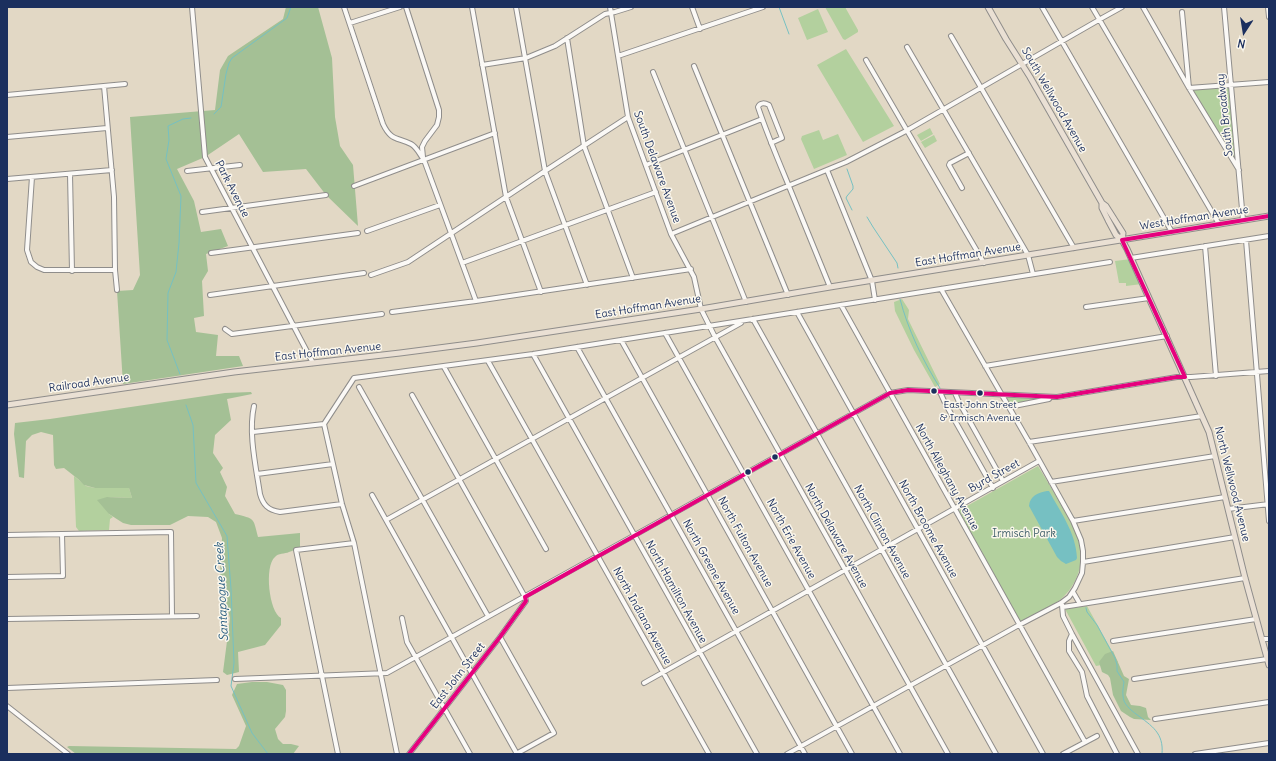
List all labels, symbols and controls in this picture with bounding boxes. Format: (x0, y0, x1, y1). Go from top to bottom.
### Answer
north arrow (1224, 12, 1264, 52)
text: N (1236, 36, 1247, 51)
street label: South Wellwood Avenue (1019, 45, 1089, 155)
street label: South Broadway (1214, 73, 1236, 157)
street label: South Delaware Avenue (631, 109, 683, 225)
street label: Park Avenue (212, 158, 252, 220)
street label: West Hoffman Avenue (1139, 203, 1249, 233)
street label: East Hoffman Avenue (914, 240, 1022, 270)
street label: East Hoffman Avenue (594, 292, 702, 322)
street label: East Hoffman Avenue (274, 340, 382, 364)
street label: Railroad Avenue (48, 371, 130, 395)
unlabelled marker (929, 386, 939, 396)
marker: East John Street & Irmisch Avenue (975, 388, 985, 398)
place label: East John Street & Irmisch Avenue (940, 399, 1020, 422)
street label: North Alleghany Avenue (912, 422, 982, 532)
street label: North Wellwood Avenue (1211, 425, 1253, 543)
unlabelled marker (770, 452, 780, 462)
street label: Byrd Street (966, 457, 1022, 495)
unlabelled marker (743, 467, 753, 477)
street label: North Broome Avenue (896, 478, 960, 580)
street label: North Delaware Avenue (802, 481, 870, 591)
street label: North Clinton Avenue (851, 483, 913, 581)
street label: North Fulton Avenue (715, 495, 775, 589)
street label: North Erie Avenue (764, 497, 818, 581)
street label: North Greene Avenue (679, 517, 743, 617)
park label: Irmisch Park (992, 527, 1056, 541)
street label: North Hamilton Avenue (642, 538, 710, 646)
water label: Santapogue Creek (212, 542, 232, 642)
street label: North Indiana Avenue (610, 565, 674, 667)
street label: East John Street (428, 640, 488, 712)

